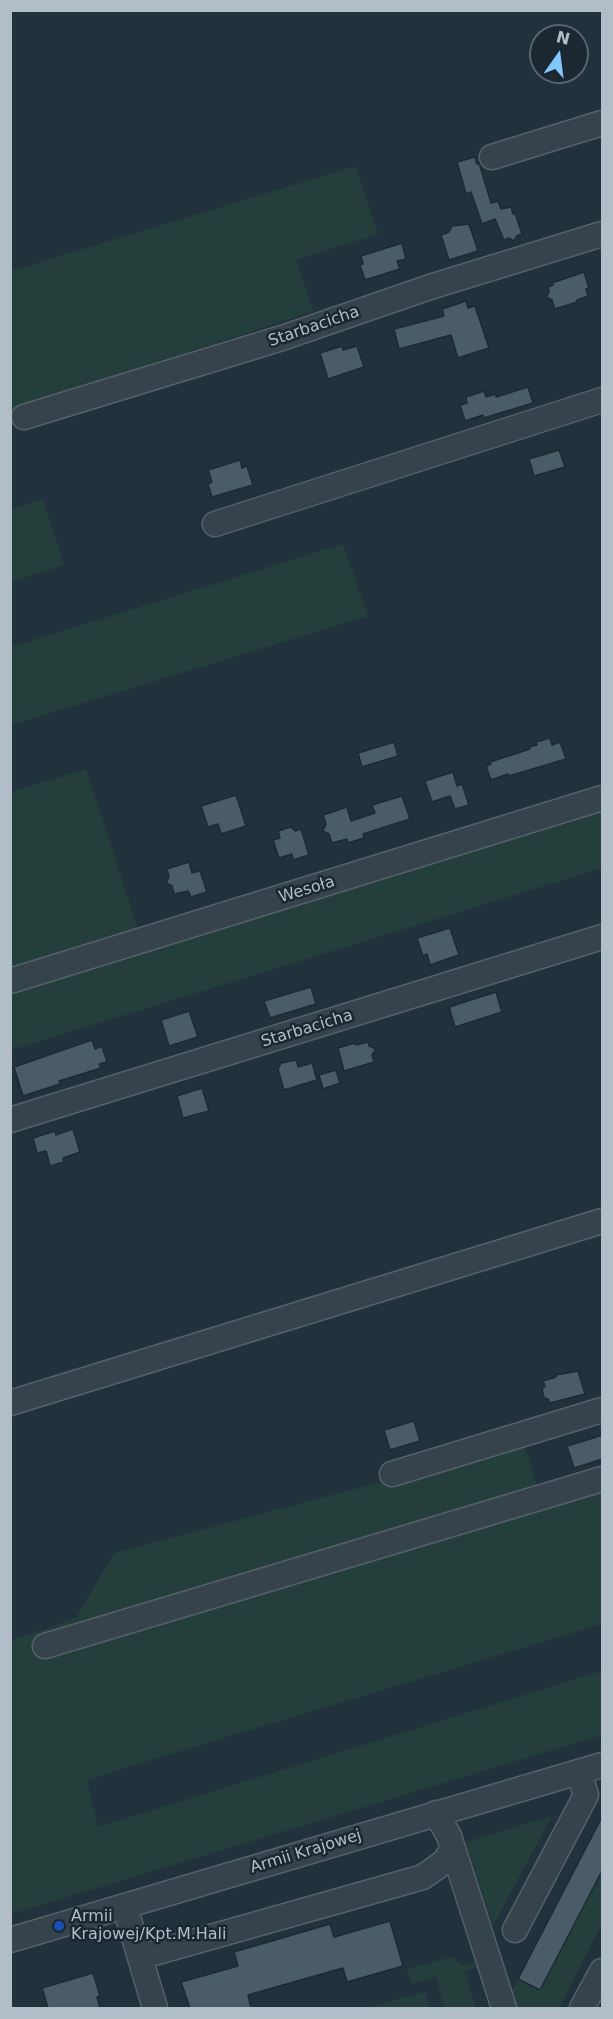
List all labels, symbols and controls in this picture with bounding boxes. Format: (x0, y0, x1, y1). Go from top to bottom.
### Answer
north arrow (529, 24, 589, 84)
text: N (554, 27, 572, 49)
street label: Starbacicha (266, 302, 362, 352)
street label: Wesoła (277, 872, 337, 908)
street label: Starbacicha (259, 1006, 355, 1052)
street label: Armii Krajowej (248, 1826, 364, 1878)
place label: Armii Krajowej/Kpt.M.Hali (71, 1907, 226, 1945)
marker: Armii Krajowej/Kpt.M.Hali (52, 1919, 66, 1933)

